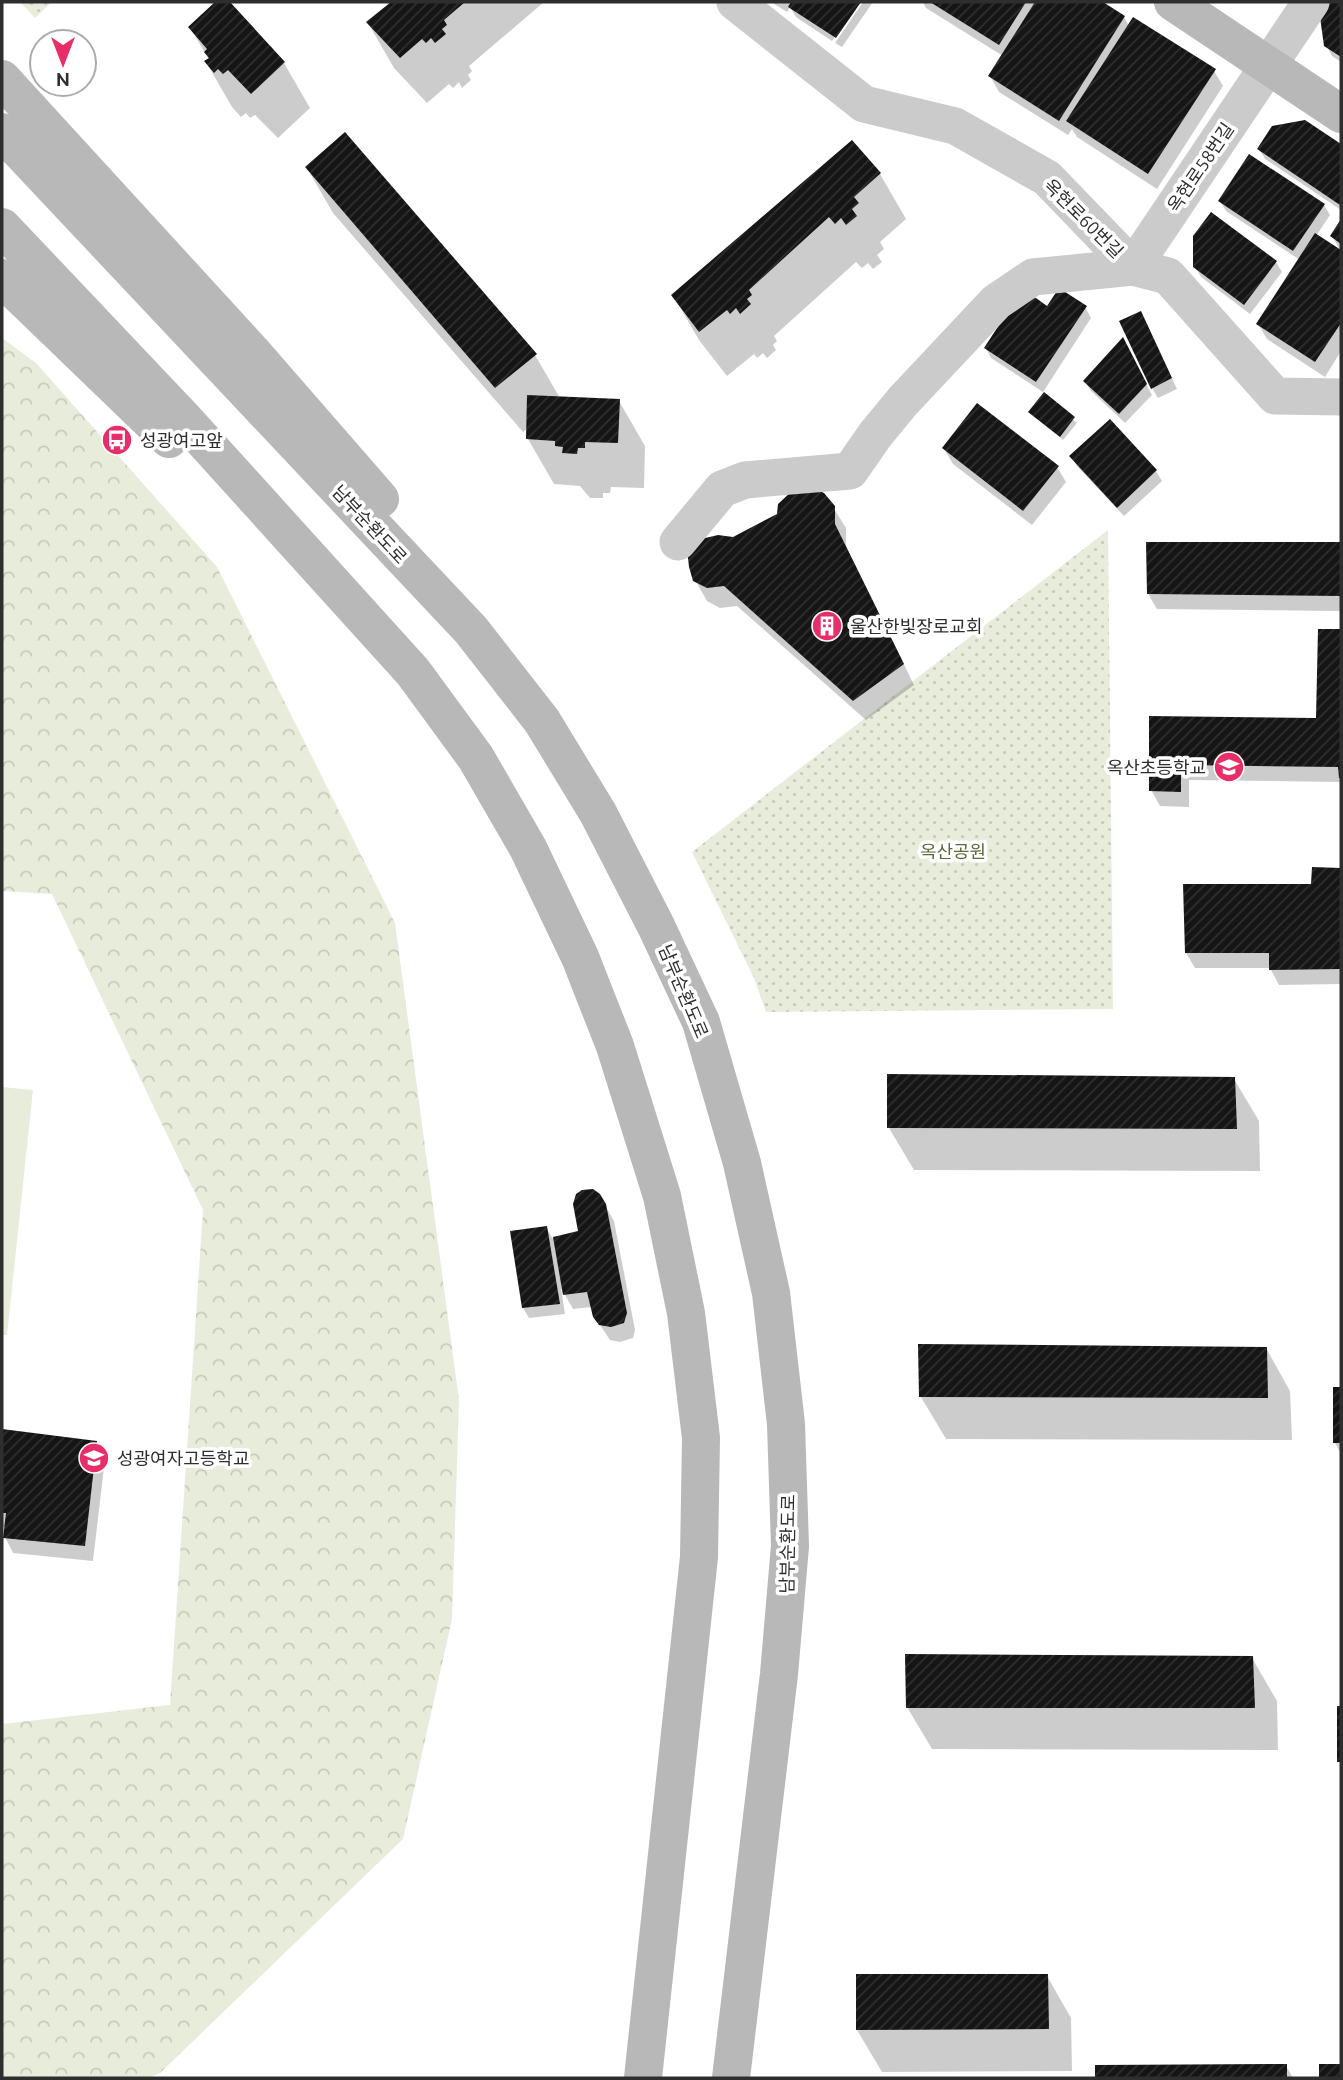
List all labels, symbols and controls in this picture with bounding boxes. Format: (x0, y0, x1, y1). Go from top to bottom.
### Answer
north arrow (28, 28, 98, 98)
text: N (56, 69, 70, 91)
street label: 옥현로58번길 (1163, 119, 1237, 215)
street label: 옥현로60번길 (1040, 174, 1128, 262)
bus stop icon: 성광여고앞 (100, 423, 134, 457)
place label: 성광여고앞 (140, 430, 223, 450)
street label: 남부순환도로 (329, 481, 411, 567)
building icon: 울산한빛장로교회 (810, 609, 844, 643)
place label: 울산한빛장로교회 (850, 616, 982, 636)
school or university icon: 옥산초등학교 (1212, 750, 1246, 784)
place label: 옥산초등학교 (1107, 757, 1206, 777)
park label: 옥산공원 (920, 841, 986, 861)
street label: 남부순환도로 (655, 941, 713, 1041)
school or university icon: 성광여자고등학교 (77, 1441, 111, 1475)
place label: 성광여자고등학교 (117, 1448, 249, 1468)
street label: 남부순환도로 (776, 1494, 798, 1594)

